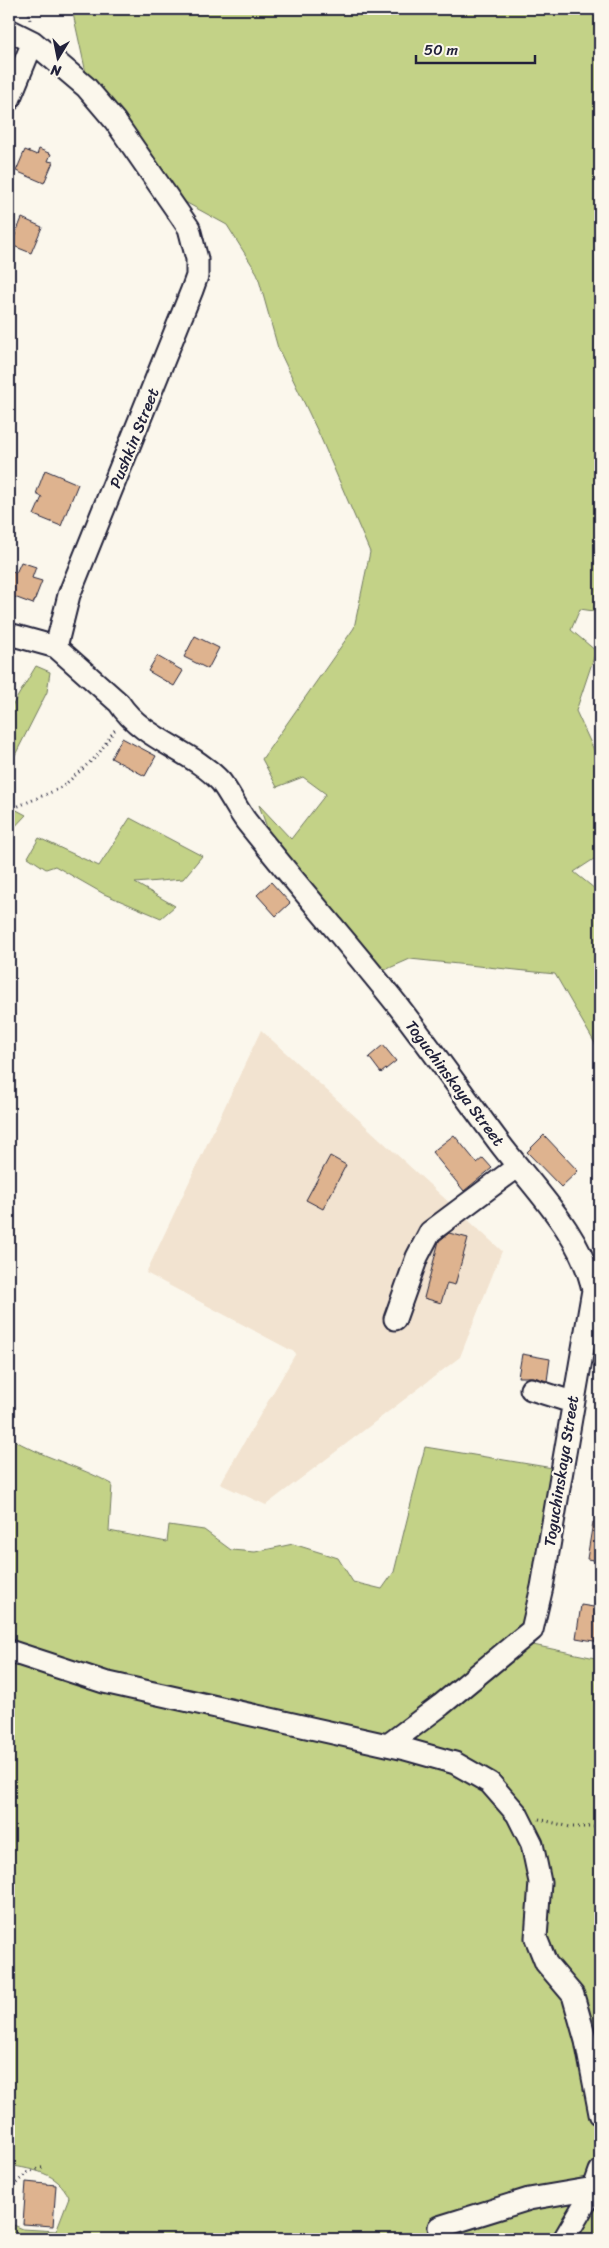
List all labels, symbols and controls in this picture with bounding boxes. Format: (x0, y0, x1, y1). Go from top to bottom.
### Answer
north arrow (32, 32, 82, 82)
scale bar (416, 32, 535, 64)
text: 50 m (424, 37, 459, 63)
text: N (49, 57, 64, 84)
street label: Pushkin Street (101, 383, 167, 493)
street label: Toguchinskaya Street (398, 1013, 512, 1153)
street label: Toguchinskaya Street (535, 1393, 587, 1549)

